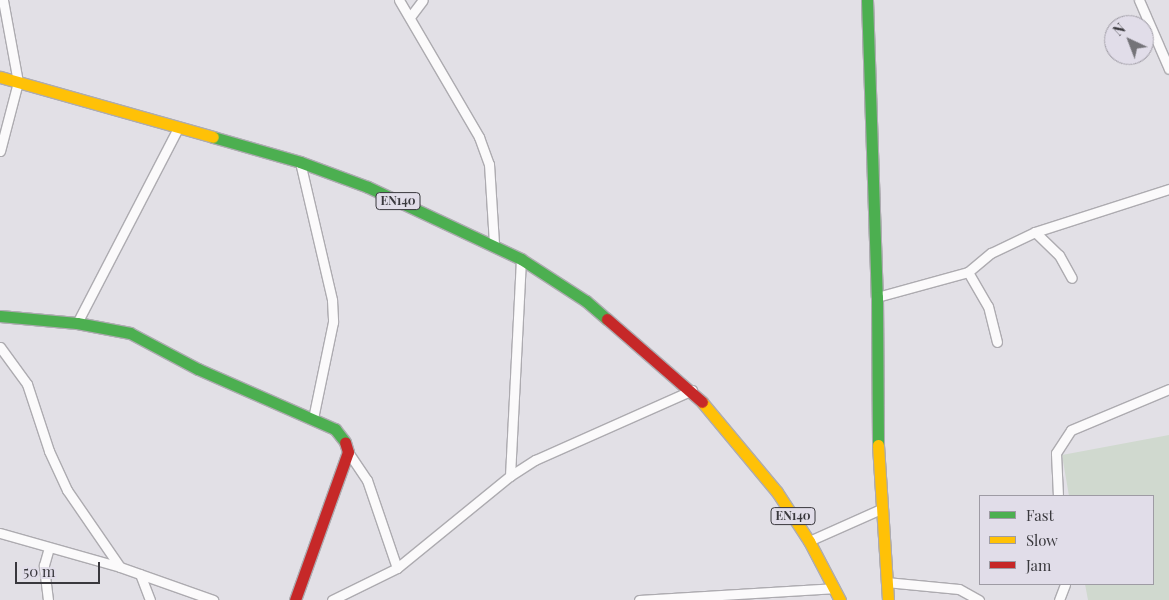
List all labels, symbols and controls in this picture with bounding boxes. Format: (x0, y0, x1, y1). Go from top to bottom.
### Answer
north arrow (1104, 15, 1154, 65)
text: N (1109, 19, 1129, 40)
road number: EN140 (376, 192, 420, 210)
legend (979, 495, 1154, 585)
text: Fast (1026, 505, 1054, 525)
road number: EN140 (770, 506, 816, 526)
text: Slow (1026, 530, 1058, 550)
scale bar (18, 552, 102, 584)
text: Jam (1026, 555, 1051, 575)
text: 50 m (23, 561, 55, 581)

